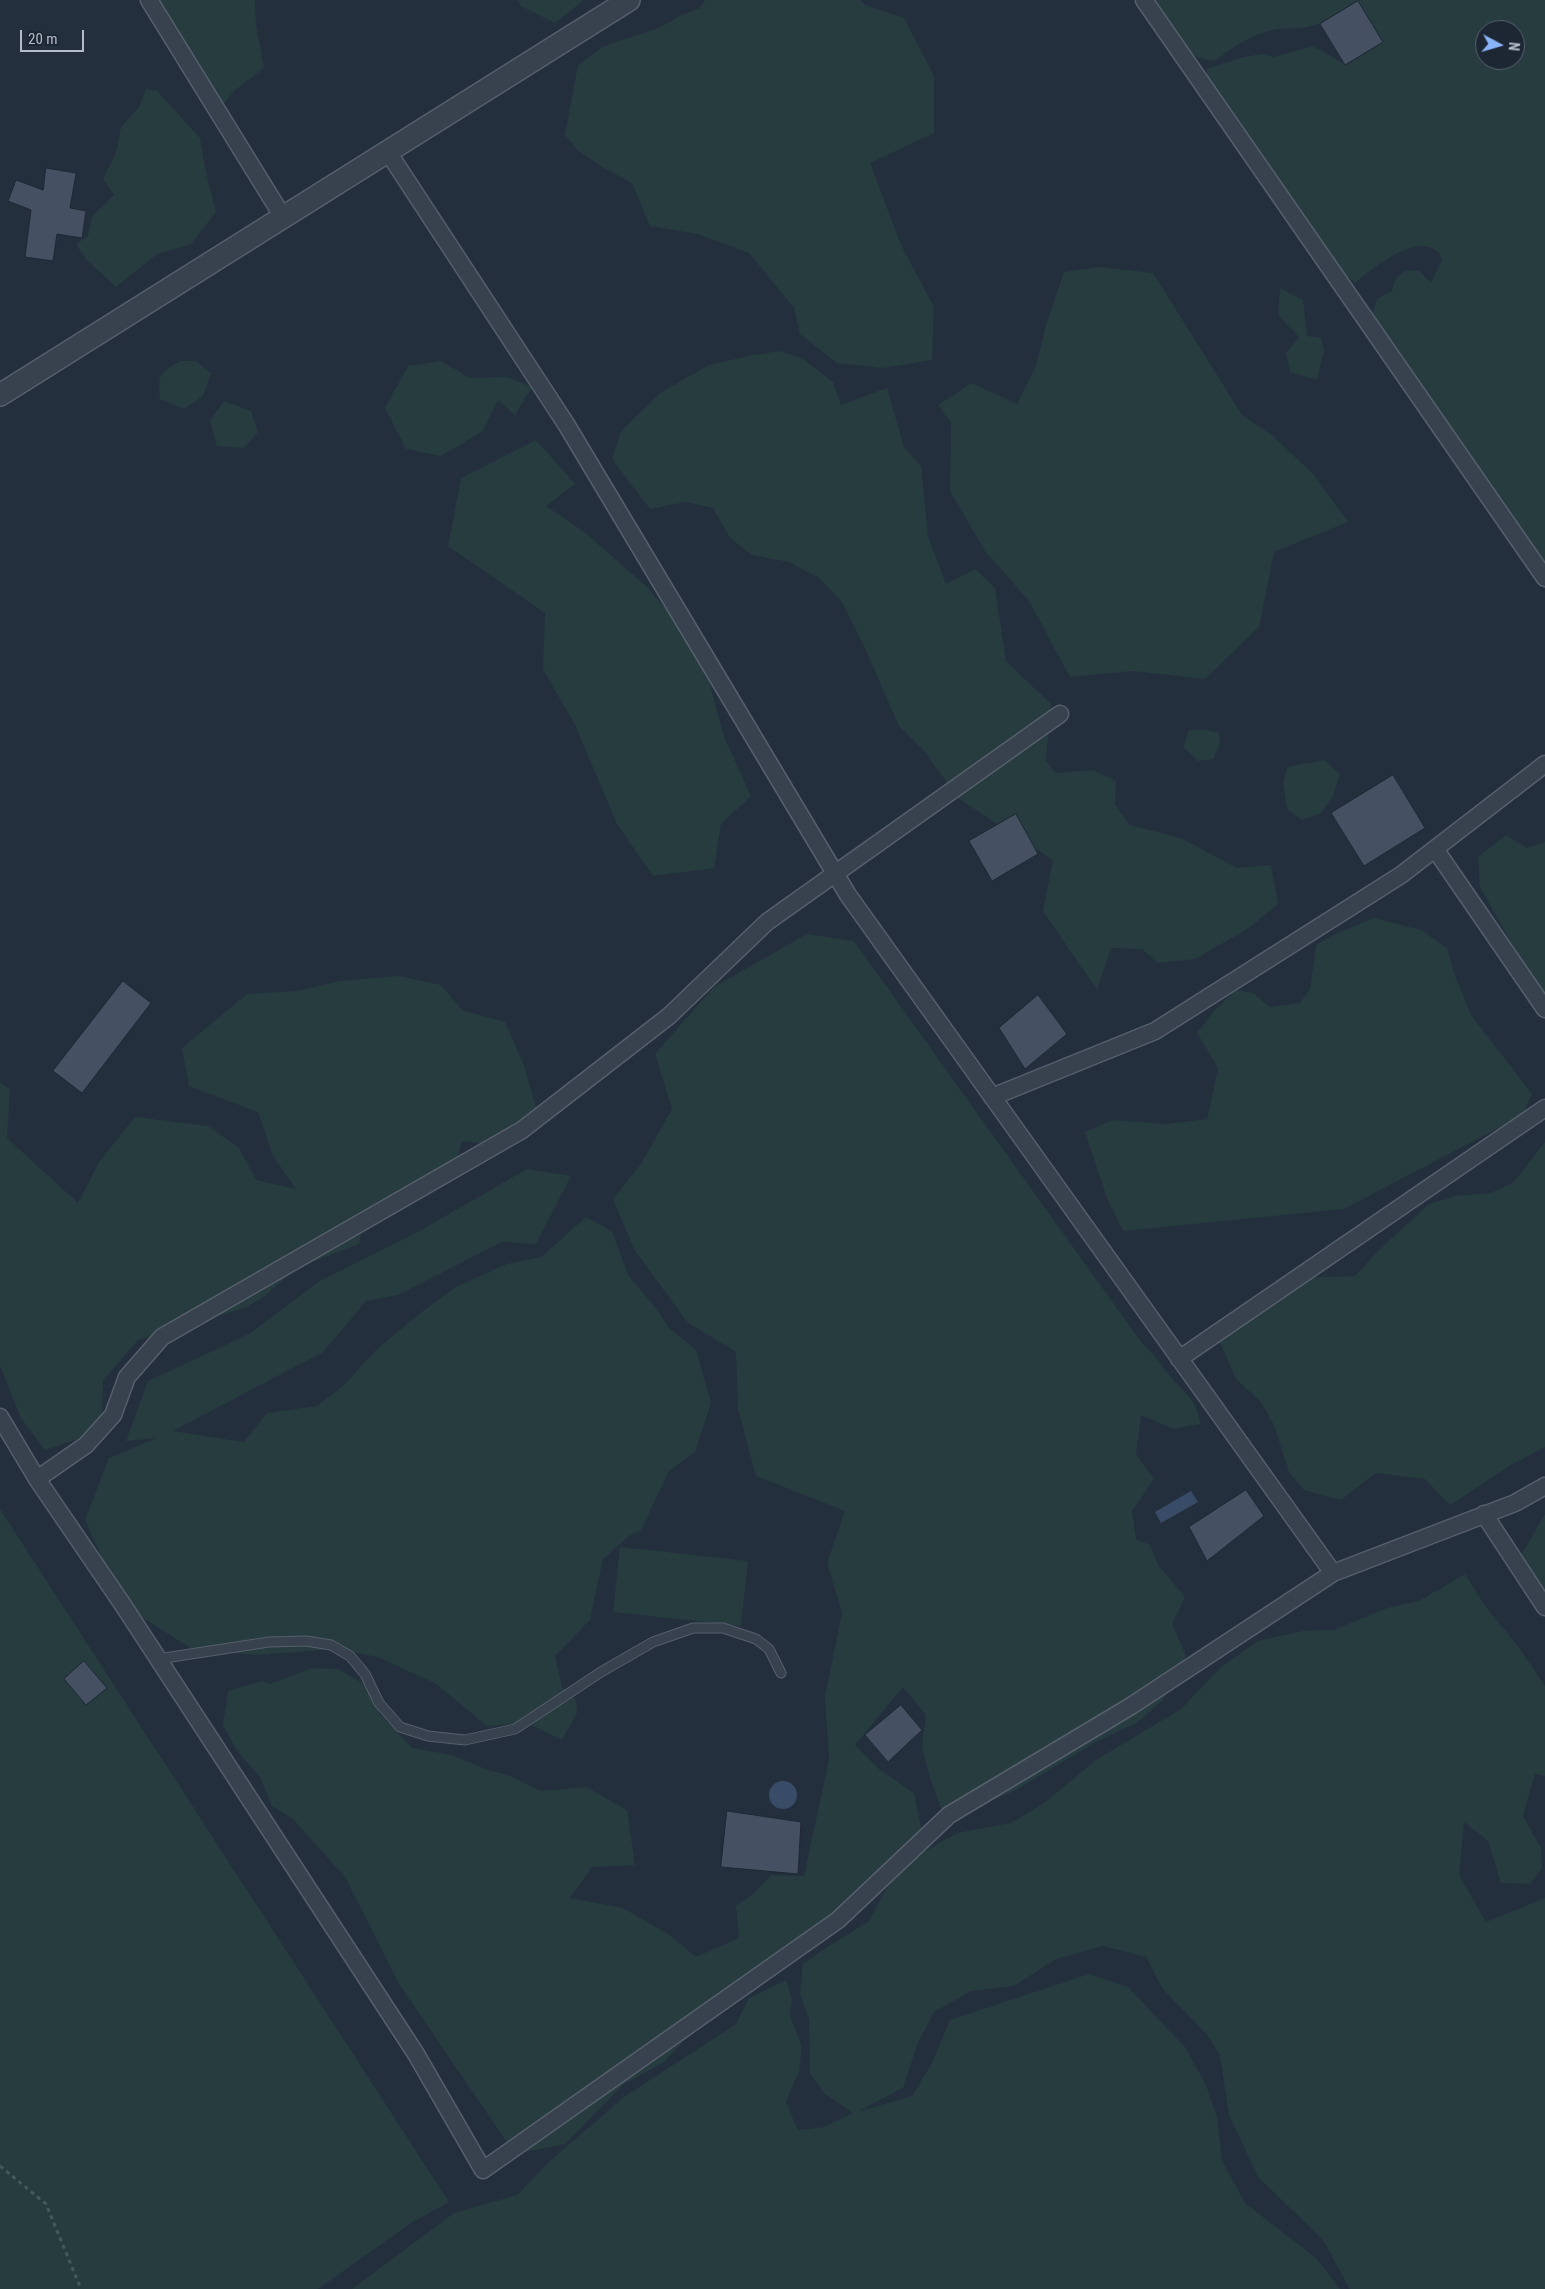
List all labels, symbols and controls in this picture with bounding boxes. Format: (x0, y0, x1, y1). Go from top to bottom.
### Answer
scale bar (22, 20, 86, 52)
north arrow (1475, 20, 1525, 70)
text: 20 m (28, 30, 58, 48)
text: N (1506, 41, 1522, 52)

